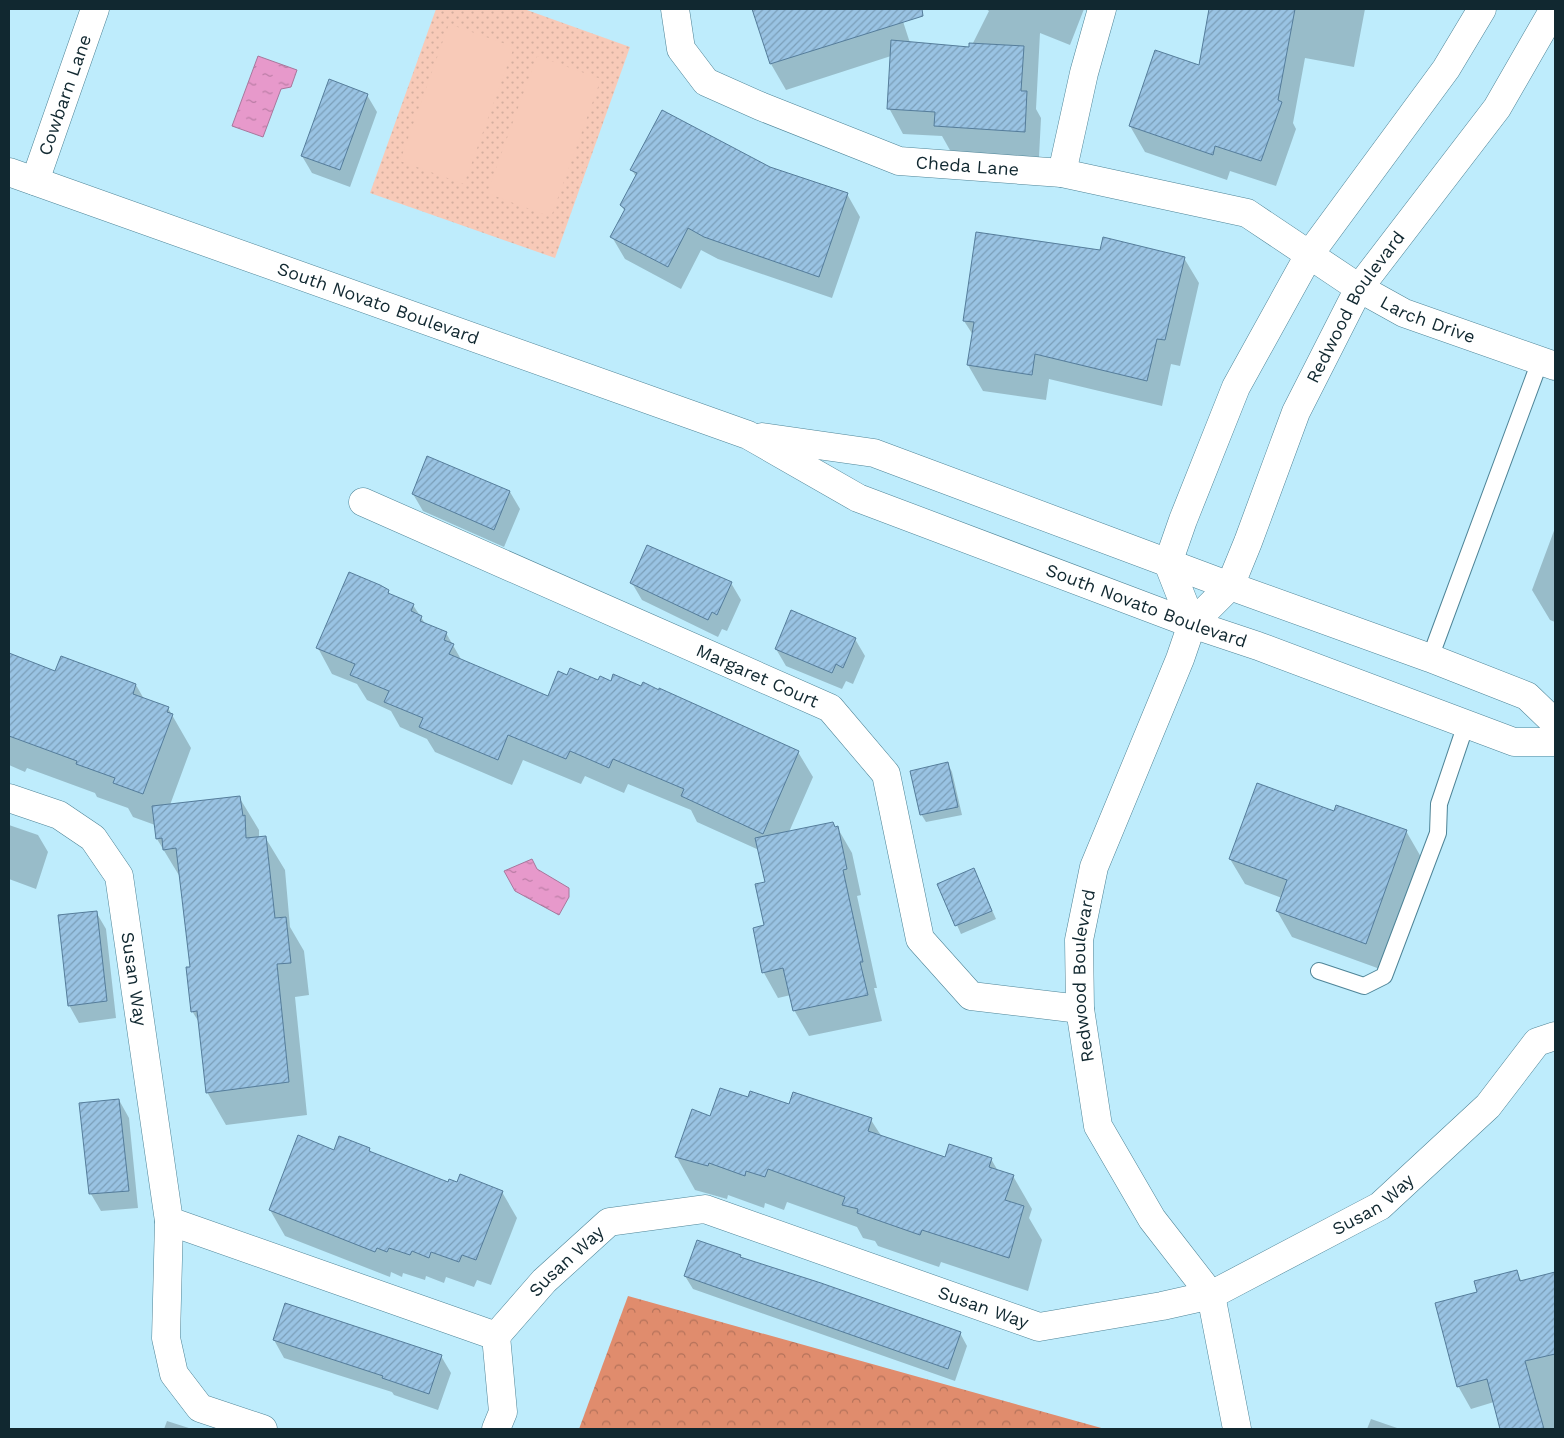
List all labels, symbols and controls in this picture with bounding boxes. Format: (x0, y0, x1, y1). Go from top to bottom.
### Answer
street label: Cowbarn Lane (34, 32, 95, 158)
street label: Cheda Lane (915, 151, 1020, 180)
street label: Redwood Boulevard (1301, 227, 1409, 386)
street label: South Novato Boulevard (275, 257, 482, 349)
street label: Larch Drive (1377, 291, 1478, 347)
street label: South Novato Boulevard (1043, 559, 1250, 652)
street label: Margaret Court (693, 639, 822, 712)
street label: Redwood Boulevard (1068, 887, 1099, 1064)
street label: Susan Way (117, 931, 152, 1028)
street label: Susan Way (1329, 1169, 1418, 1239)
street label: Susan Way (524, 1220, 608, 1301)
street label: Susan Way (935, 1281, 1032, 1333)

